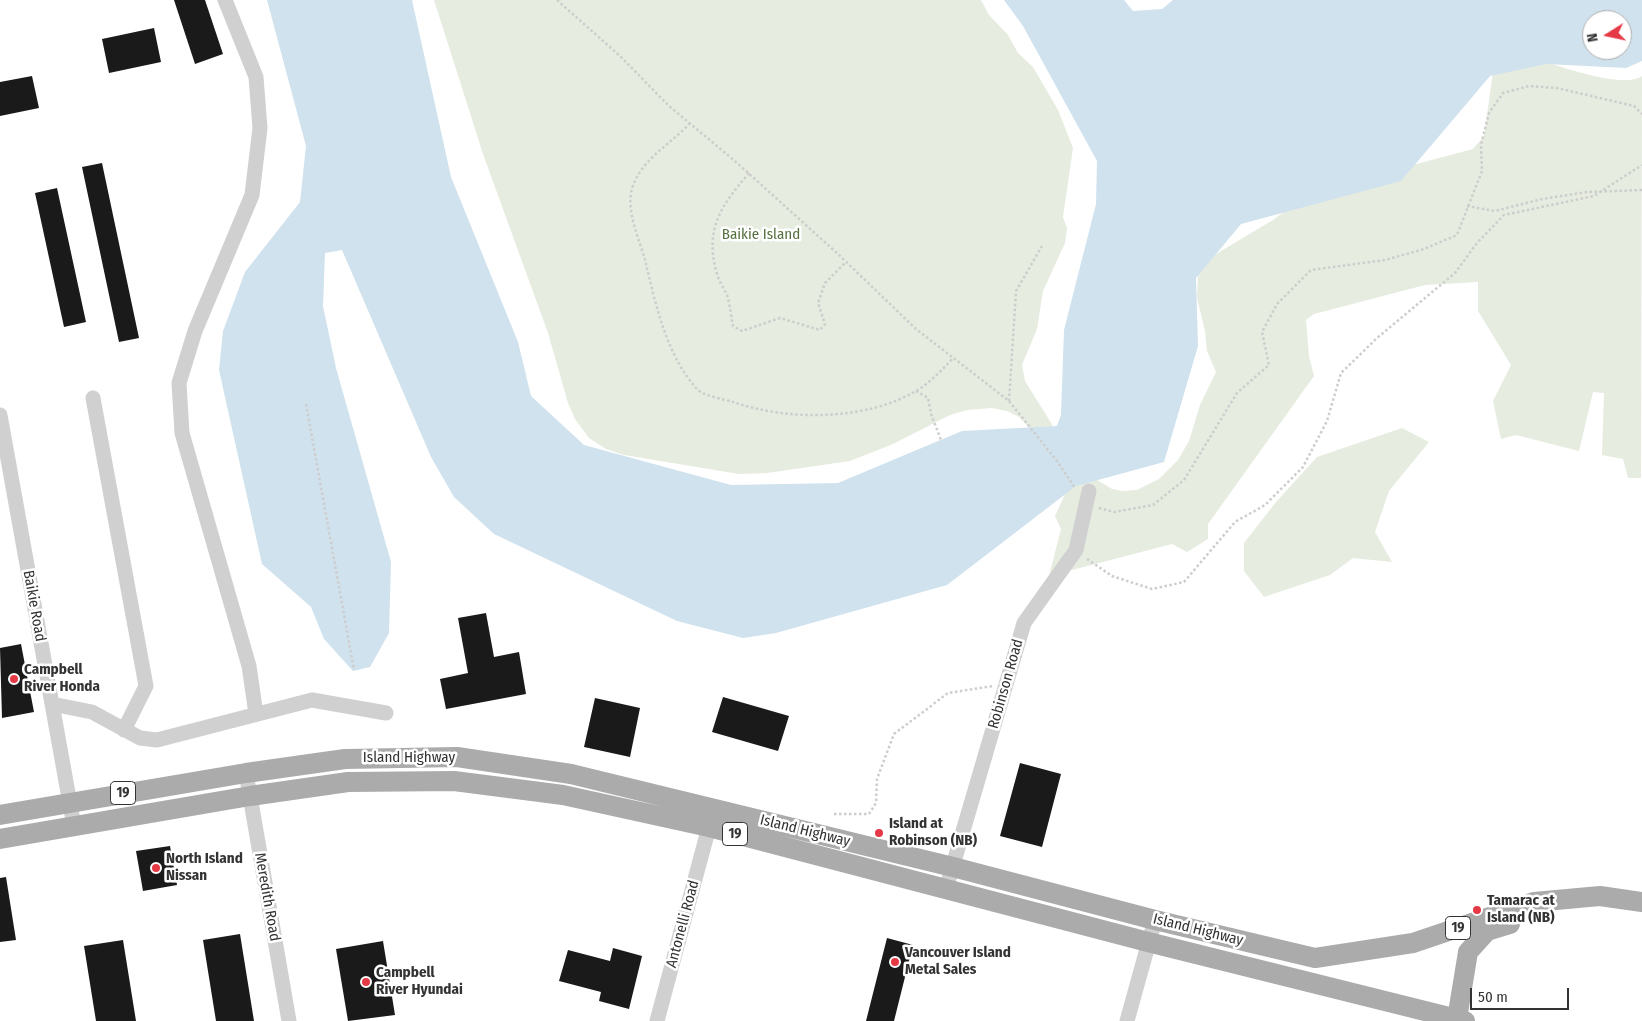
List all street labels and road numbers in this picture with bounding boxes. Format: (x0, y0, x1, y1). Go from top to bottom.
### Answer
street label: Baikie Road (19, 569, 49, 643)
street label: Robinson Road (985, 637, 1027, 731)
street label: Island Highway (363, 749, 455, 767)
road number: 19 (110, 781, 136, 804)
street label: Island Highway (758, 811, 852, 851)
road number: 19 (722, 822, 748, 846)
street label: Meredith Road (250, 851, 284, 943)
street label: Antonelli Road (663, 878, 703, 970)
street label: Island Highway (1151, 910, 1245, 950)
road number: 19 (1446, 916, 1470, 940)

